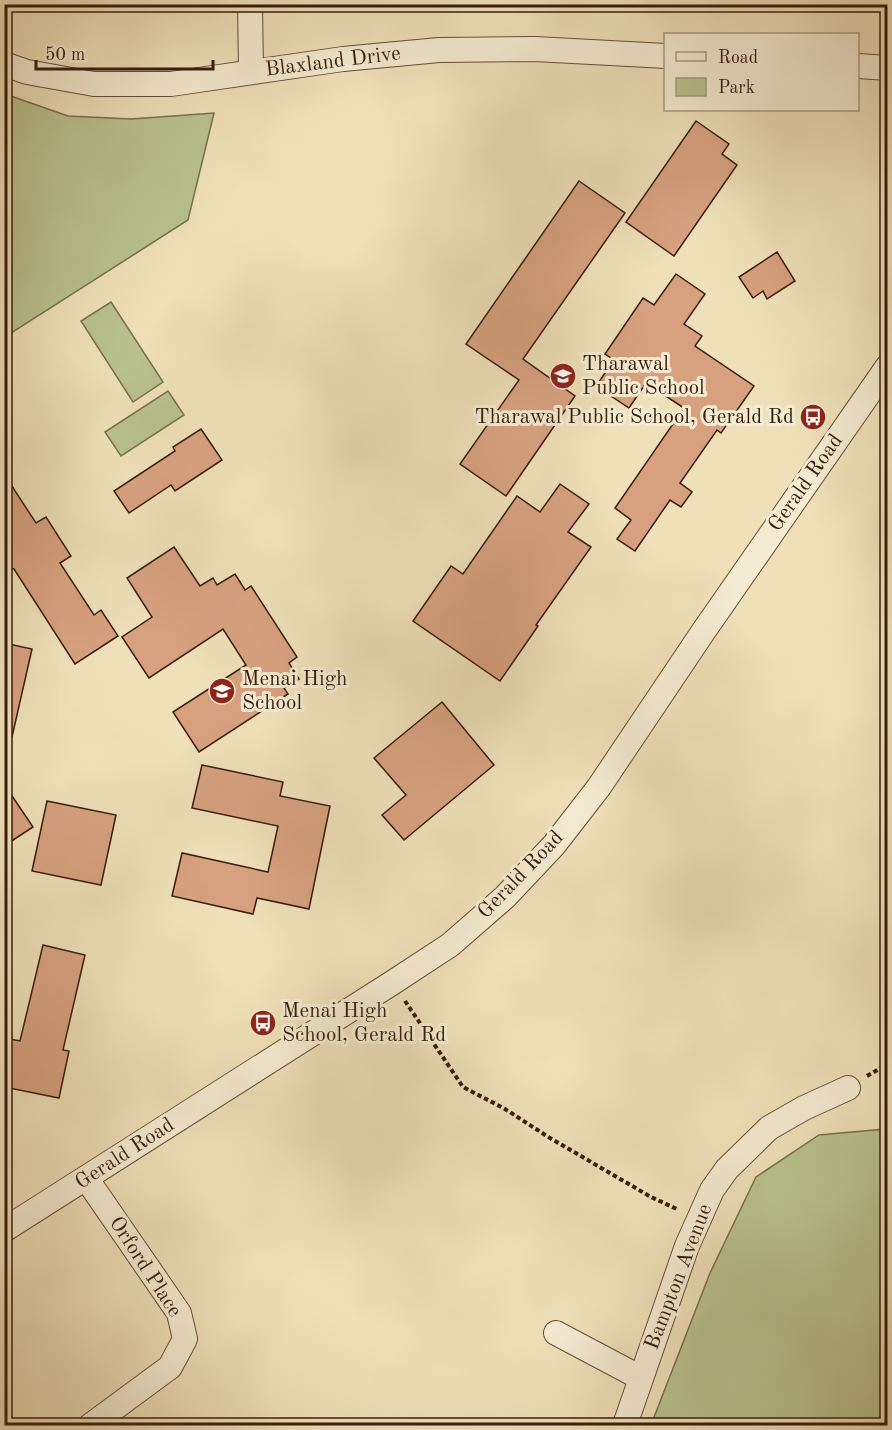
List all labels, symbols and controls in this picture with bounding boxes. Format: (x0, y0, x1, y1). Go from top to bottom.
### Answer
scale bar (36, 33, 213, 71)
legend (664, 33, 859, 111)
street label: Blaxland Drive (264, 43, 402, 81)
text: 50 m (45, 46, 85, 64)
text: Road (718, 49, 758, 67)
text: Park (718, 79, 755, 97)
place label: Tharawal Public School (582, 354, 705, 399)
school or university icon: Tharawal Public School (548, 361, 578, 391)
bus stop icon: Tharawal Public School, Gerald Rd (798, 402, 828, 432)
place label: Tharawal Public School, Gerald Rd (474, 407, 794, 428)
street label: Gerald Road (765, 431, 847, 535)
place label: Menai High School (242, 669, 348, 714)
school or university icon: Menai High School (207, 676, 237, 706)
street label: Gerald Road (474, 827, 568, 923)
place label: Menai High School, Gerald Rd (282, 1001, 446, 1046)
bus stop icon: Menai High School, Gerald Rd (248, 1008, 278, 1038)
street label: Gerald Road (72, 1114, 178, 1194)
street label: Bampton Avenue (642, 1201, 716, 1353)
street label: Orford Place (105, 1213, 185, 1321)

